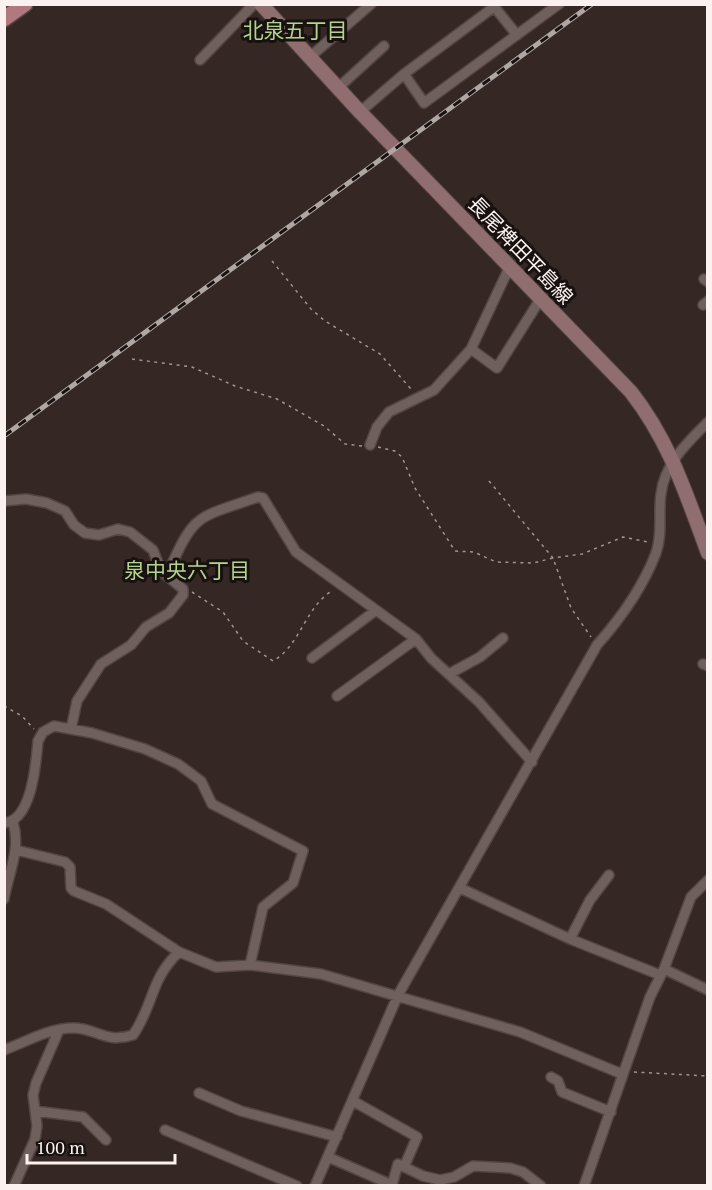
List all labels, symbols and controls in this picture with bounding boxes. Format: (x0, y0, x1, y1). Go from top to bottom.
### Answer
district label: 北泉五丁目 (243, 16, 348, 44)
street label: 長尾稗田平島線 (463, 190, 579, 310)
district label: 泉中央六丁目 (124, 556, 250, 584)
scale bar (27, 1127, 176, 1165)
text: 100 m (36, 1135, 85, 1159)

